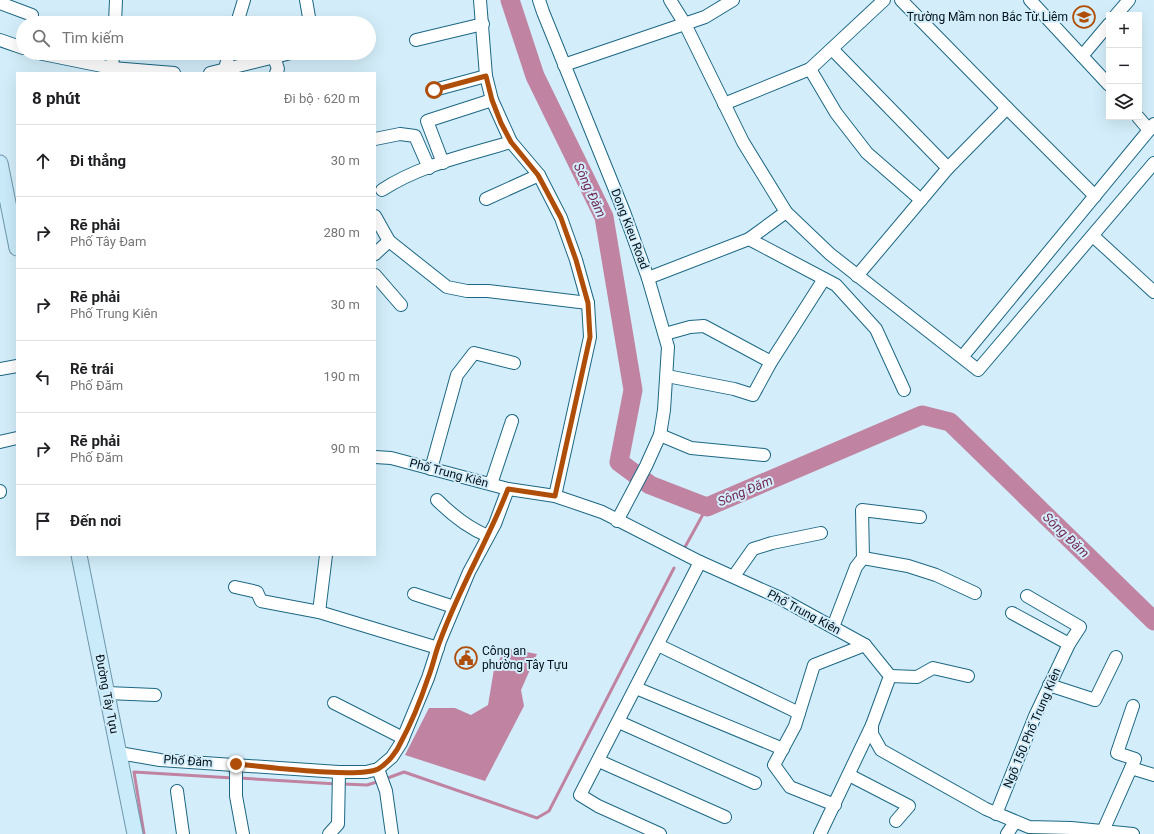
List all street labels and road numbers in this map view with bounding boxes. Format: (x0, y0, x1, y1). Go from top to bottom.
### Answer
street label: Dong Kieu Road (608, 187, 652, 271)
street label: Phố Trung Kiên (408, 456, 490, 490)
street label: Phố Trung Kiên (765, 587, 843, 637)
street label: Đường Tây Tựu (92, 653, 122, 735)
street label: Ngõ 150 Phố Trung Kiên (1000, 666, 1064, 790)
street label: Phố Đăm (163, 752, 213, 770)

